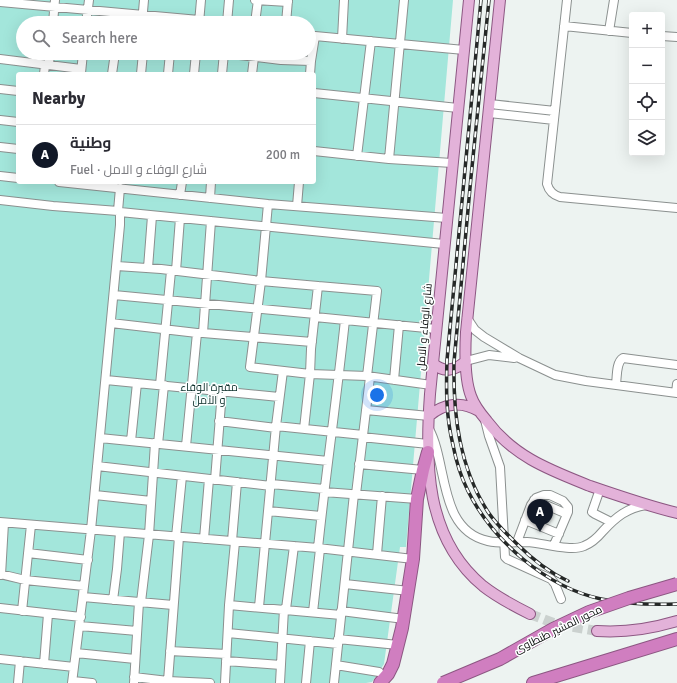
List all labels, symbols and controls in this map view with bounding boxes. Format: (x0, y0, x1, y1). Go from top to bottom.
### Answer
map controls (629, 12, 665, 156)
button: + (629, 12, 665, 48)
search box (16, 16, 316, 60)
icon: search (30, 27, 52, 49)
text: Search here (62, 29, 138, 47)
button: − (629, 48, 665, 84)
button: locate (629, 84, 665, 120)
text: Nearby (32, 88, 85, 109)
button: layers (629, 120, 665, 156)
text: وطنية (70, 134, 111, 152)
text: A (41, 147, 49, 163)
text: 200 m (266, 147, 300, 163)
text: Fuel · شارع الوفاء و الامل (70, 162, 207, 178)
street label: شارع الوفاء و الامل (414, 283, 436, 371)
park label: مقبرة الوفاء و الأمل (180, 381, 238, 407)
your location (367, 385, 387, 405)
pin: A (527, 499, 553, 532)
street label: محور المشير طنطاوى (512, 603, 604, 656)

